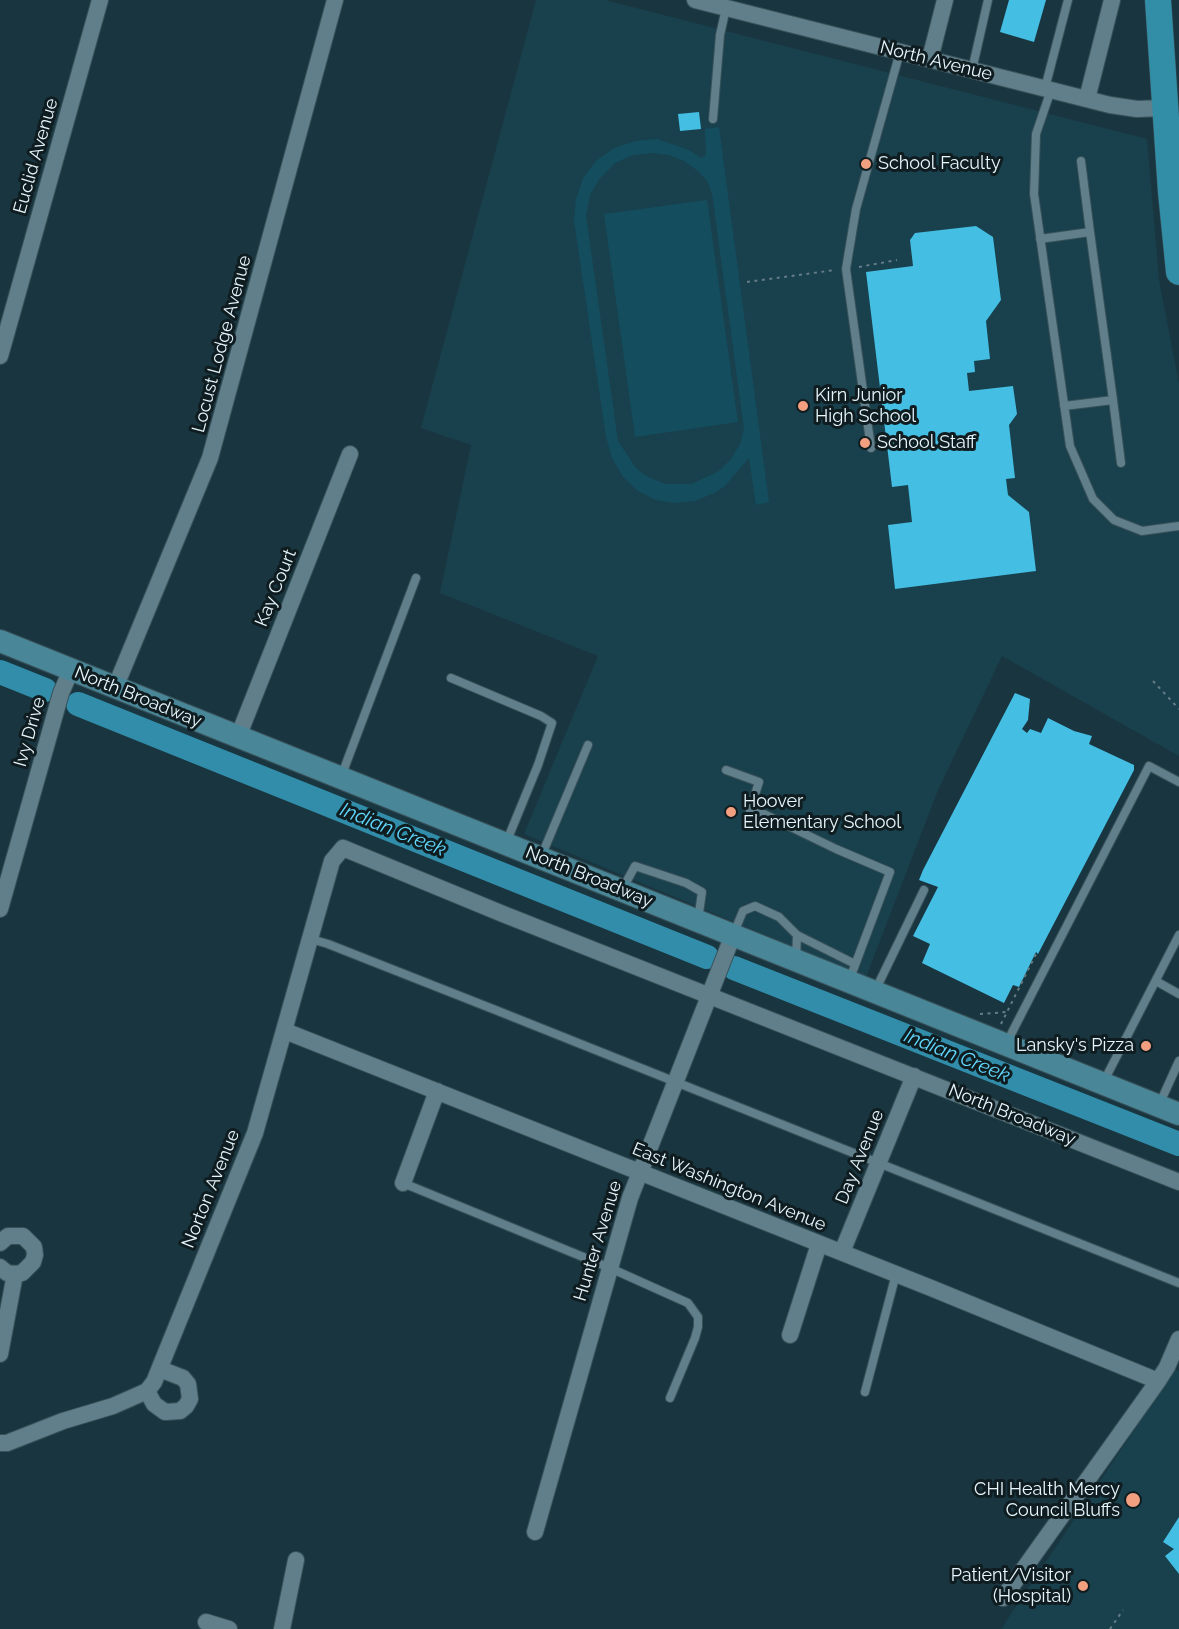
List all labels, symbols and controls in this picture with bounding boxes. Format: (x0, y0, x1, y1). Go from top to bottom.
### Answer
street label: North Avenue (878, 37, 994, 85)
street label: Euclid Avenue (9, 96, 63, 216)
place label: School Faculty (878, 153, 1001, 175)
marker: School Faculty (859, 157, 873, 171)
street label: Locust Lodge Avenue (188, 253, 256, 435)
place label: Kirn Junior High School (815, 385, 916, 428)
marker: Kirn Junior High School (796, 399, 810, 413)
place label: School Staff (877, 432, 976, 454)
marker: School Staff (858, 436, 872, 450)
street label: Kay Court (251, 546, 301, 630)
street label: North Broadway (71, 662, 205, 732)
street label: Ivy Drive (10, 695, 50, 769)
place label: Hoover Elementary School (743, 791, 901, 834)
water label: Indian Creek (336, 798, 450, 862)
marker: Hoover Elementary School (724, 805, 738, 819)
street label: North Broadway (522, 842, 656, 912)
water label: Indian Creek (900, 1024, 1014, 1088)
place label: Lansky's Pizza (1016, 1035, 1134, 1057)
marker: Lansky's Pizza (1139, 1039, 1153, 1053)
street label: North Broadway (945, 1080, 1079, 1150)
street label: Day Avenue (831, 1107, 889, 1207)
street label: Norton Avenue (177, 1127, 245, 1251)
street label: East Washington Avenue (629, 1138, 829, 1236)
street label: Hunter Avenue (569, 1178, 627, 1304)
place label: CHI Health Mercy Council Bluffs (974, 1479, 1120, 1522)
marker: CHI Health Mercy Council Bluffs (1124, 1491, 1142, 1509)
place label: Patient/Visitor (Hospital) (951, 1565, 1071, 1608)
marker: Patient/Visitor (Hospital) (1076, 1579, 1090, 1593)

